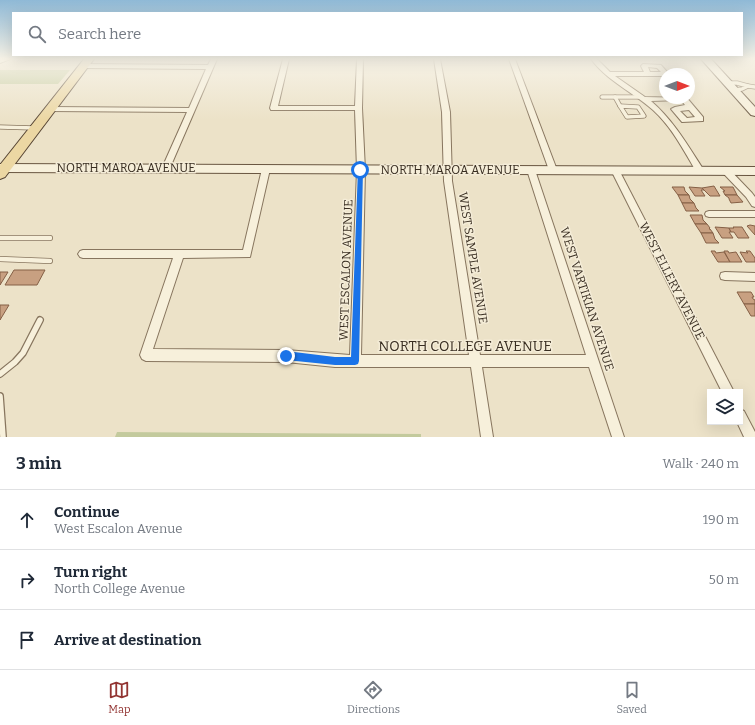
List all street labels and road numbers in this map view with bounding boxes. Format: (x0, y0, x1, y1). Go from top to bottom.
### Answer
street label: NORTH MAROA AVENUE (56, 161, 196, 175)
street label: NORTH MAROA AVENUE (380, 163, 520, 177)
street label: WEST SAMPLE AVENUE (456, 191, 490, 325)
street label: WEST ESCALON AVENUE (337, 199, 355, 341)
street label: WEST ELLERY AVENUE (636, 220, 708, 342)
street label: WEST VARTIKIAN AVENUE (557, 225, 617, 373)
street label: NORTH COLLEGE AVENUE (378, 338, 552, 355)

